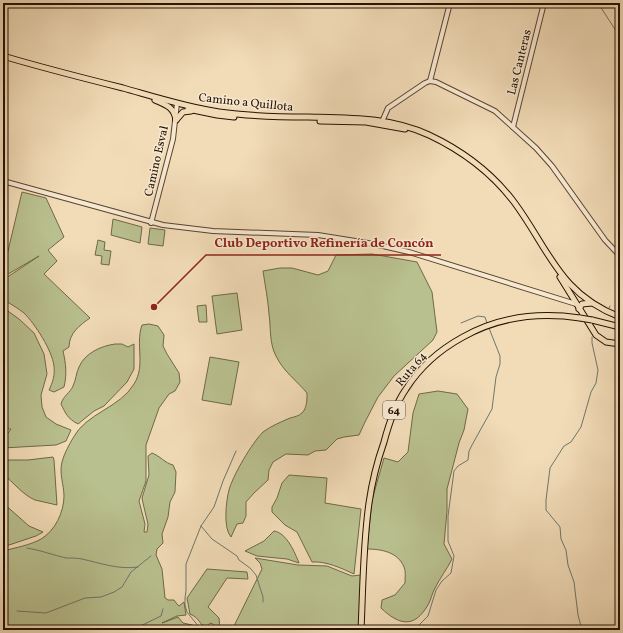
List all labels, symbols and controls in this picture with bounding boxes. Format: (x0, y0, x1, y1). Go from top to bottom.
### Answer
street label: Las Canteras (504, 28, 536, 97)
street label: Camino a Quillota (198, 90, 294, 116)
street label: Camino Esval (141, 124, 173, 198)
callout: Club Deportivo Refinería de Concón (206, 230, 441, 255)
text: Club Deportivo Refinería de Concón (214, 235, 434, 253)
street label: Ruta 64 (393, 349, 431, 390)
road number: 64 (383, 401, 405, 419)

